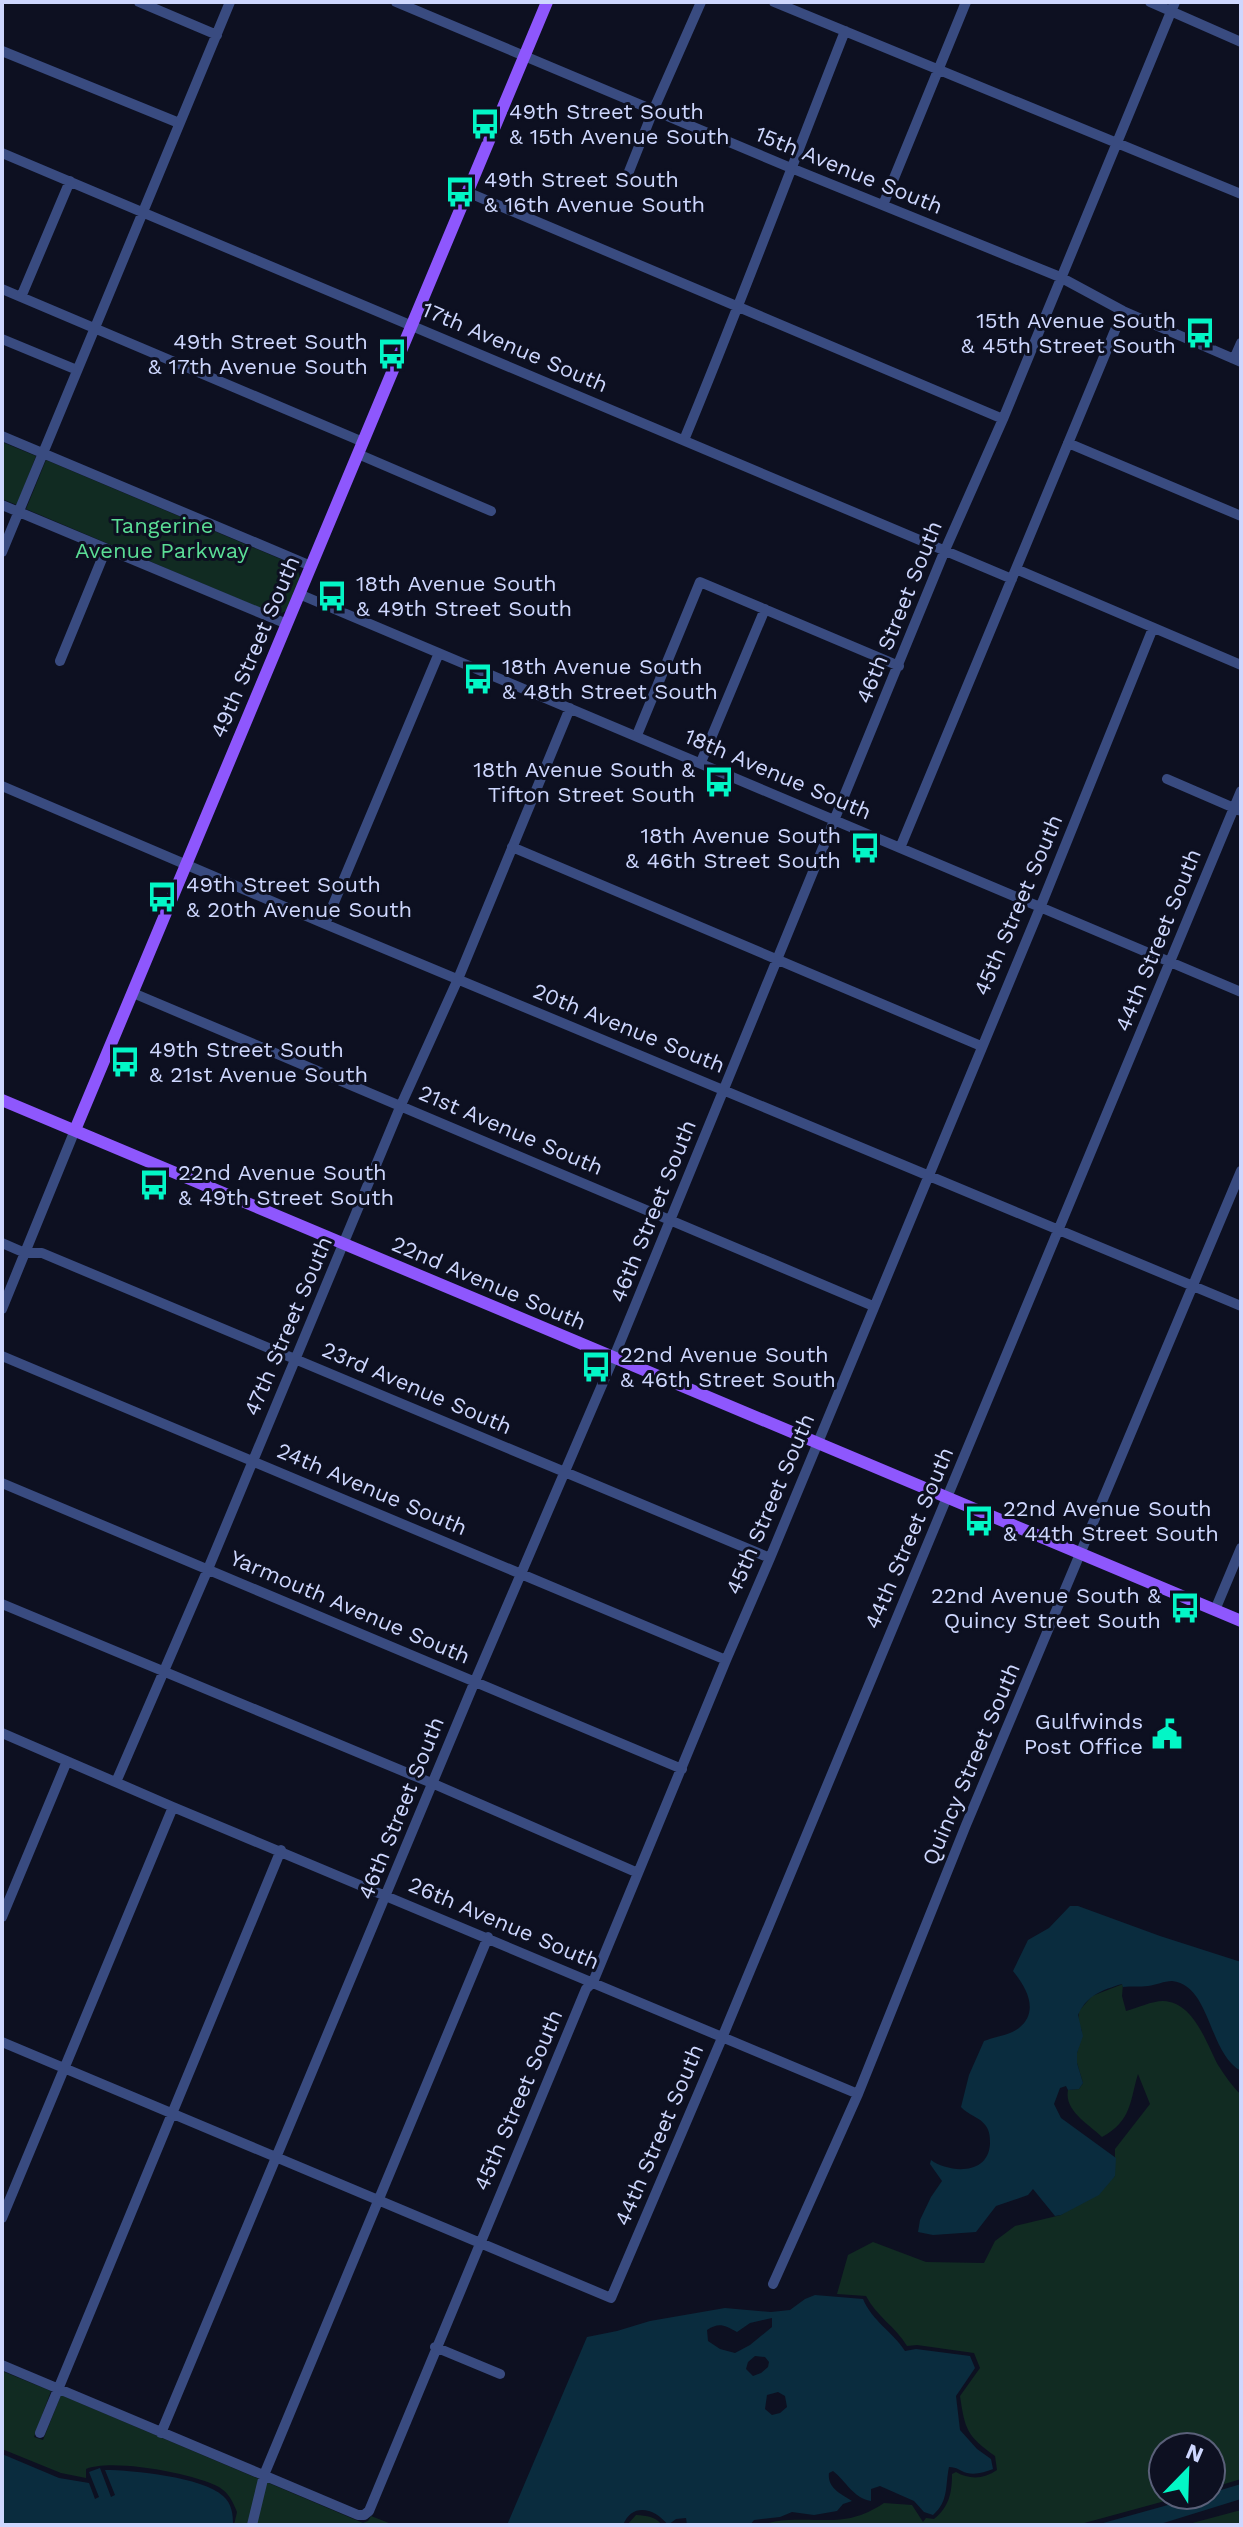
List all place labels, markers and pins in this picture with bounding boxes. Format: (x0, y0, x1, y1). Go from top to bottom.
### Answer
place label: 49th Street South & 15th Avenue South (509, 99, 730, 149)
bus stop icon: 49th Street South & 15th Avenue South (468, 107, 502, 141)
place label: 49th Street South & 16th Avenue South (484, 167, 705, 217)
bus stop icon: 49th Street South & 16th Avenue South (443, 175, 477, 209)
place label: 15th Avenue South & 45th Street South (961, 308, 1176, 358)
bus stop icon: 15th Avenue South & 45th Street South (1183, 316, 1217, 350)
place label: 49th Street South & 17th Avenue South (148, 329, 368, 379)
bus stop icon: 49th Street South & 17th Avenue South (375, 337, 409, 371)
place label: 18th Avenue South & 49th Street South (356, 571, 572, 621)
bus stop icon: 18th Avenue South & 49th Street South (315, 579, 349, 613)
place label: 18th Avenue South & 48th Street South (502, 654, 718, 704)
bus stop icon: 18th Avenue South & 48th Street South (461, 662, 495, 696)
place label: 18th Avenue South & Tifton Street South (473, 757, 695, 807)
bus stop icon: 18th Avenue South & Tifton Street South (702, 765, 736, 799)
place label: 18th Avenue South & 46th Street South (625, 823, 841, 873)
bus stop icon: 18th Avenue South & 46th Street South (848, 831, 882, 865)
place label: 49th Street South & 20th Avenue South (186, 872, 412, 922)
bus stop icon: 49th Street South & 20th Avenue South (145, 880, 179, 914)
place label: 49th Street South & 21st Avenue South (149, 1037, 368, 1087)
bus stop icon: 49th Street South & 21st Avenue South (108, 1045, 142, 1079)
place label: 22nd Avenue South & 49th Street South (178, 1160, 394, 1210)
bus stop icon: 22nd Avenue South & 49th Street South (137, 1168, 171, 1202)
place label: 22nd Avenue South & 46th Street South (620, 1342, 836, 1392)
bus stop icon: 22nd Avenue South & 46th Street South (579, 1350, 613, 1384)
place label: 22nd Avenue South & 44th Street South (1003, 1496, 1219, 1546)
bus stop icon: 22nd Avenue South & 44th Street South (962, 1504, 996, 1538)
place label: 22nd Avenue South & Quincy Street South (931, 1583, 1161, 1633)
bus stop icon: 22nd Avenue South & Quincy Street South (1168, 1591, 1202, 1625)
place label: Gulfwinds Post Office (1024, 1709, 1143, 1759)
public building icon: Gulfwinds Post Office (1150, 1717, 1184, 1751)

